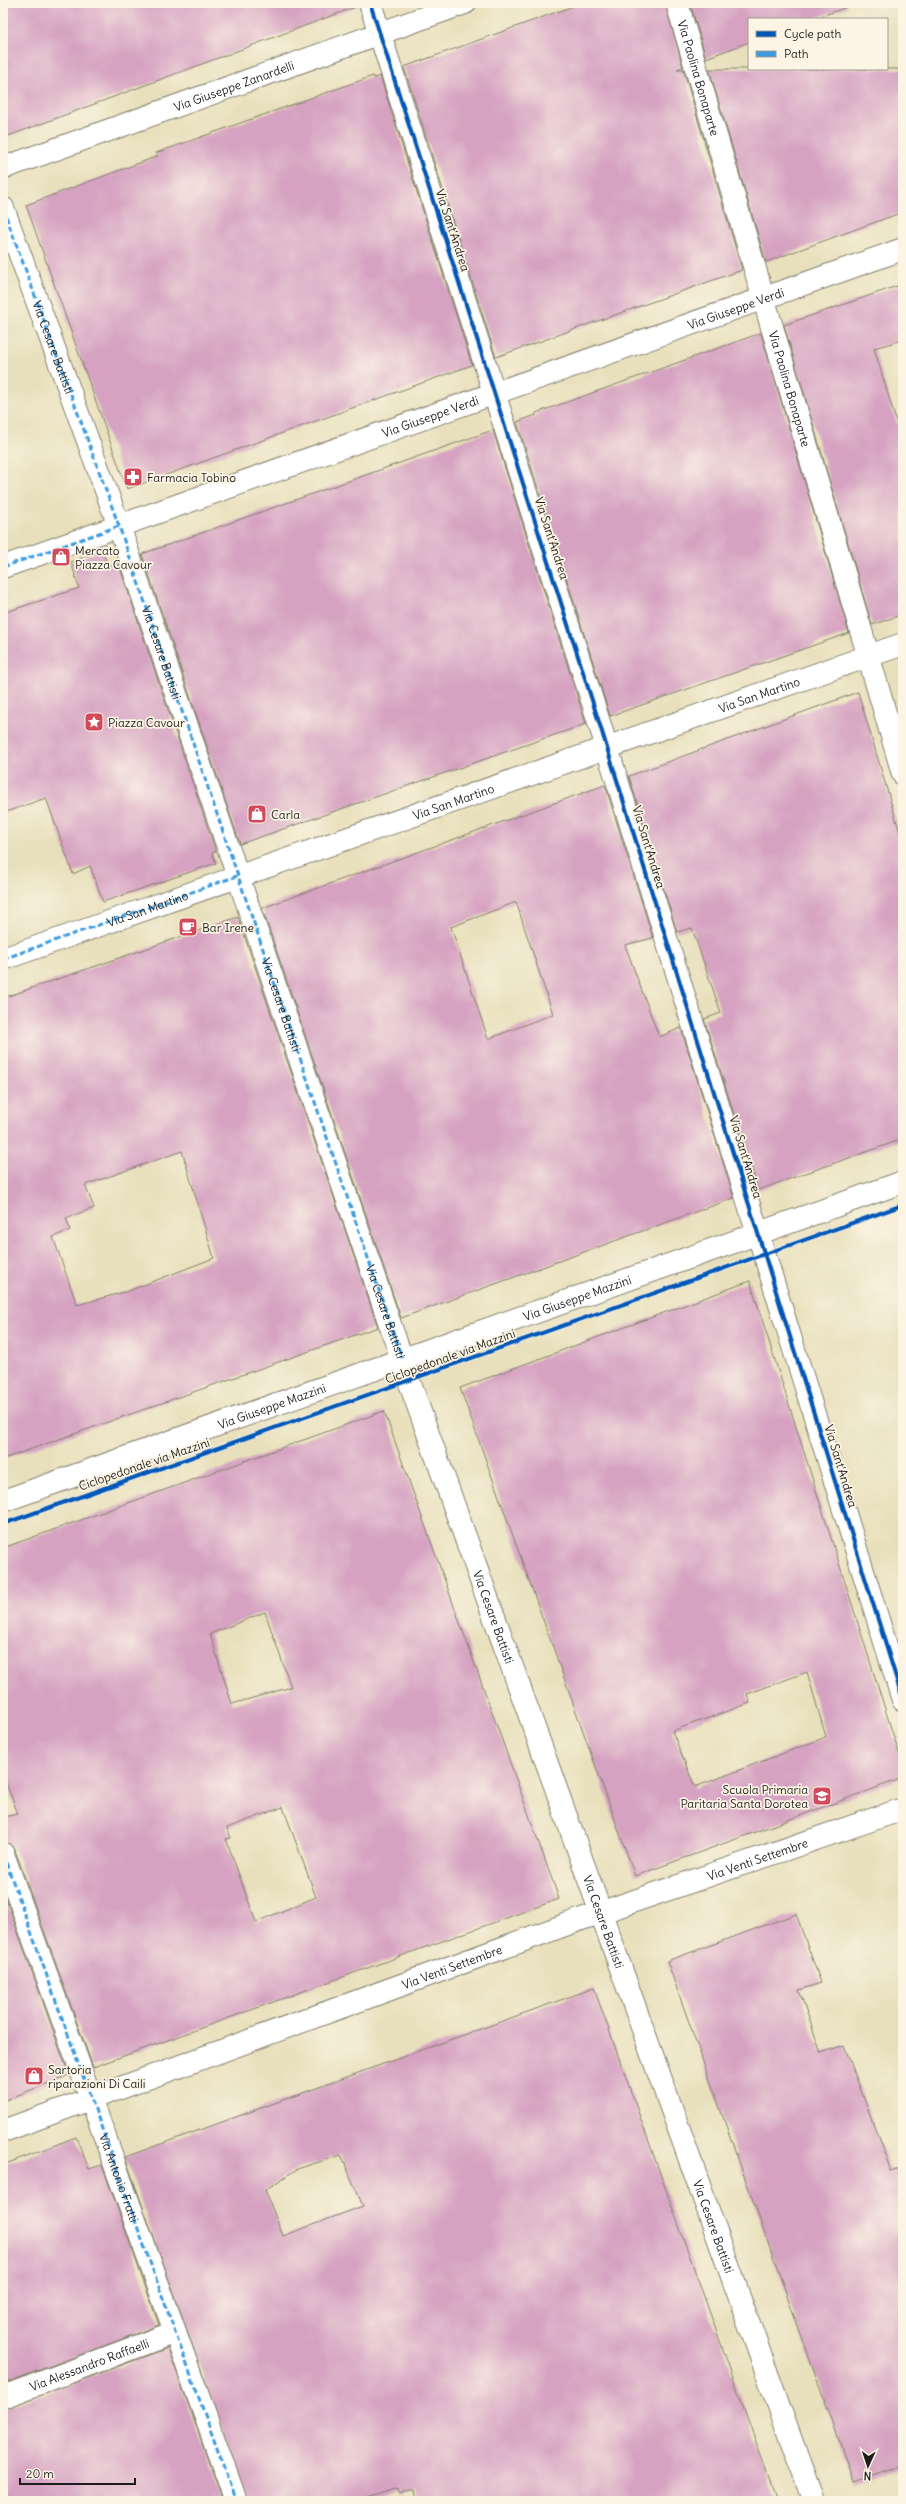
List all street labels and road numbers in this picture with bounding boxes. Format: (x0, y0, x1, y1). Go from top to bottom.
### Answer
street label: Via Paolina Bonaparte (675, 18, 723, 138)
street label: Via Giuseppe Zanardelli (171, 57, 296, 114)
street label: Via Sant'Andrea (433, 187, 473, 273)
street label: Via Giuseppe Verdi (685, 284, 786, 332)
street label: Via Cesare Battisti (30, 298, 78, 396)
street label: Via Paolina Bonaparte (766, 329, 814, 448)
street label: Via Giuseppe Verdi (380, 392, 480, 440)
street label: Via Sant'Andrea (532, 495, 572, 581)
street label: Via Cesare Battisti (139, 604, 185, 701)
street label: Via San Martino (716, 673, 802, 716)
street label: Via San Martino (411, 780, 496, 823)
street label: Via Sant'Andrea (629, 804, 669, 890)
street label: Via San Martino (105, 887, 190, 930)
street label: Via Cesare Battisti (259, 956, 305, 1053)
street label: Via Sant'Andrea (726, 1114, 766, 1200)
street label: Via Cesare Battisti (363, 1263, 409, 1360)
street label: Via Giuseppe Mazzini (521, 1271, 633, 1324)
street label: Ciclopedonale via Mazzini (383, 1325, 517, 1387)
street label: Via Giuseppe Mazzini (216, 1380, 328, 1432)
street label: Via Sant'Andrea (821, 1423, 861, 1509)
street label: Ciclopedonale via Mazzini (77, 1435, 211, 1493)
street label: Via Cesare Battisti (470, 1568, 518, 1665)
street label: Via Venti Settembre (705, 1835, 810, 1883)
street label: Via Cesare Battisti (580, 1873, 628, 1970)
street label: Via Venti Settembre (400, 1941, 504, 1992)
street label: Via Antonio Fratti (97, 2131, 142, 2224)
street label: Via Cesare Battisti (690, 2178, 738, 2275)
street label: Via Alessandro Raffaelli (27, 2335, 151, 2394)

